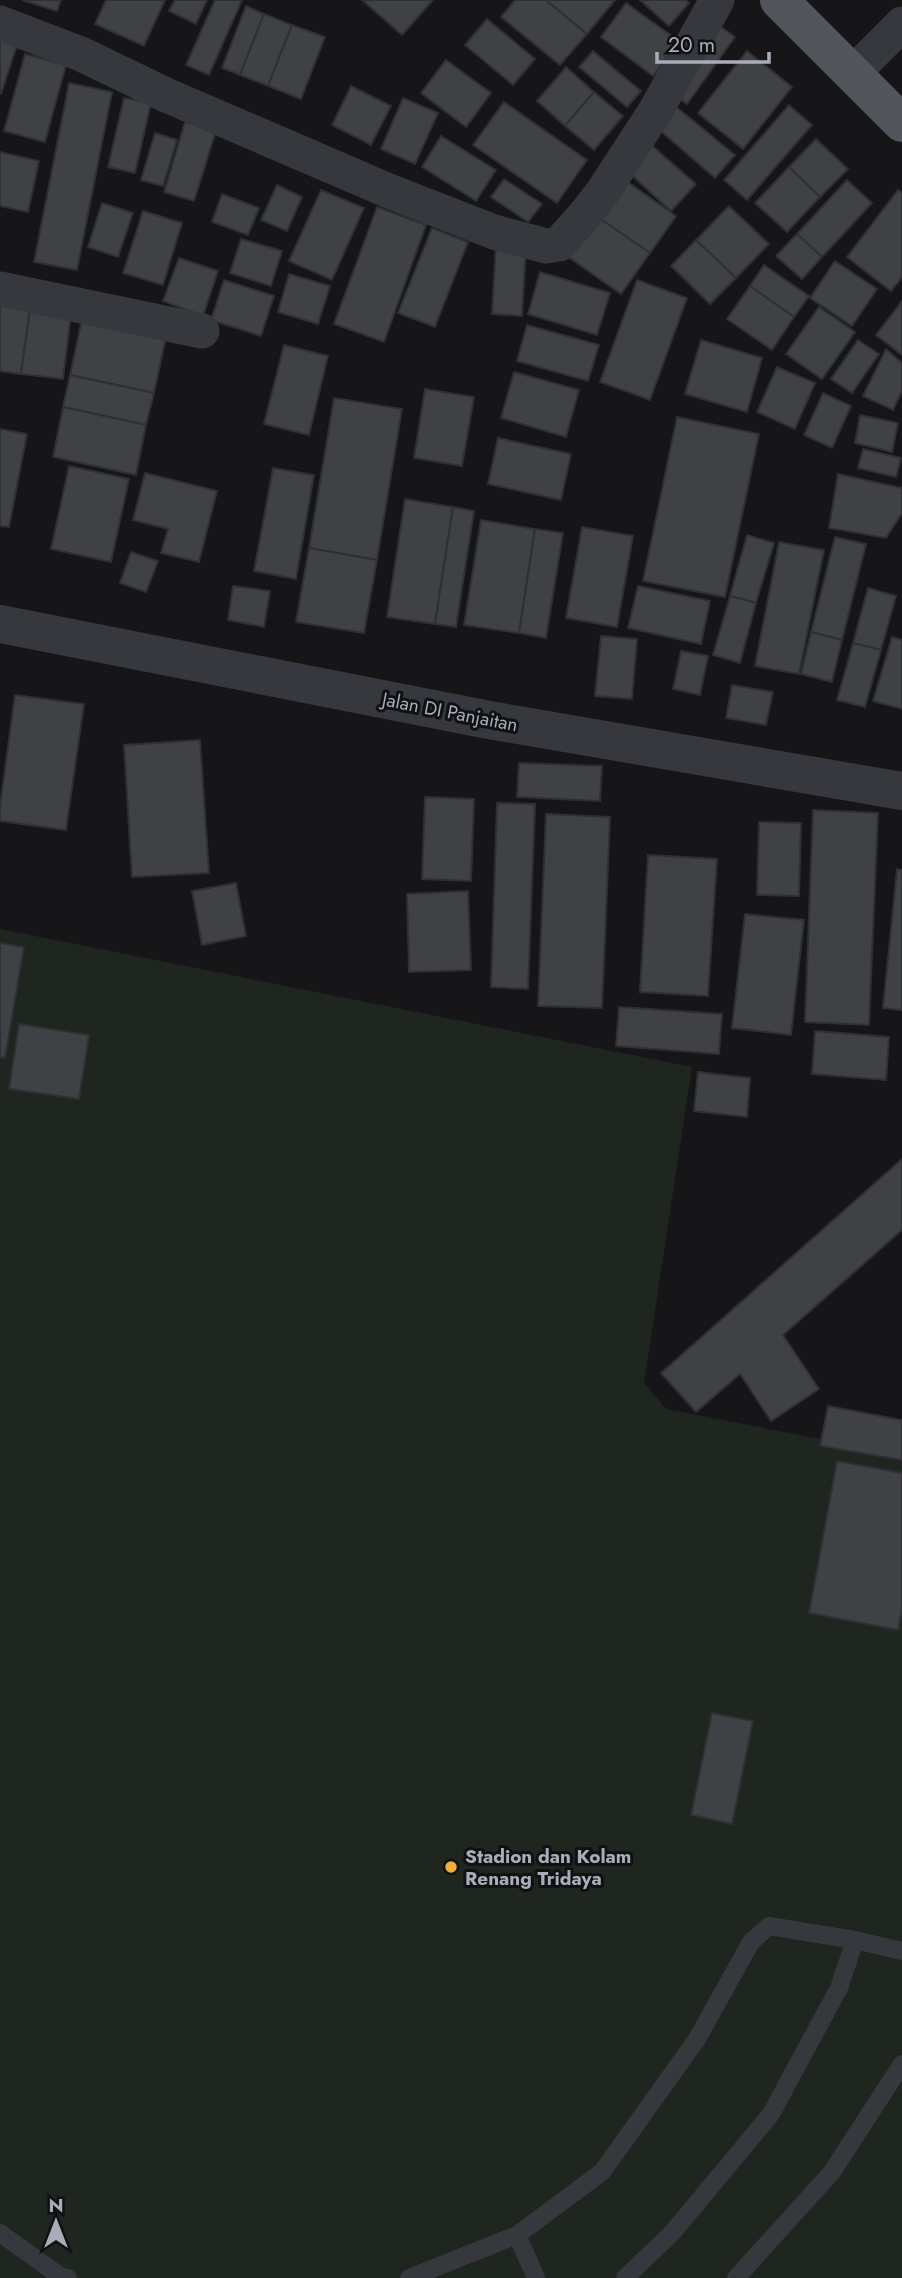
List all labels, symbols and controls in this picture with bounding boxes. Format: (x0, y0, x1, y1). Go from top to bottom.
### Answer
scale bar (657, 21, 769, 65)
text: 20 m (668, 30, 715, 60)
street label: Jalan DI Panjaitan (377, 685, 520, 738)
place label: Stadion dan Kolam Renang Tridaya (465, 1843, 631, 1892)
marker: Stadion dan Kolam Renang Tridaya (443, 1859, 459, 1875)
north arrow (21, 2187, 91, 2257)
text: N (48, 2192, 64, 2219)

